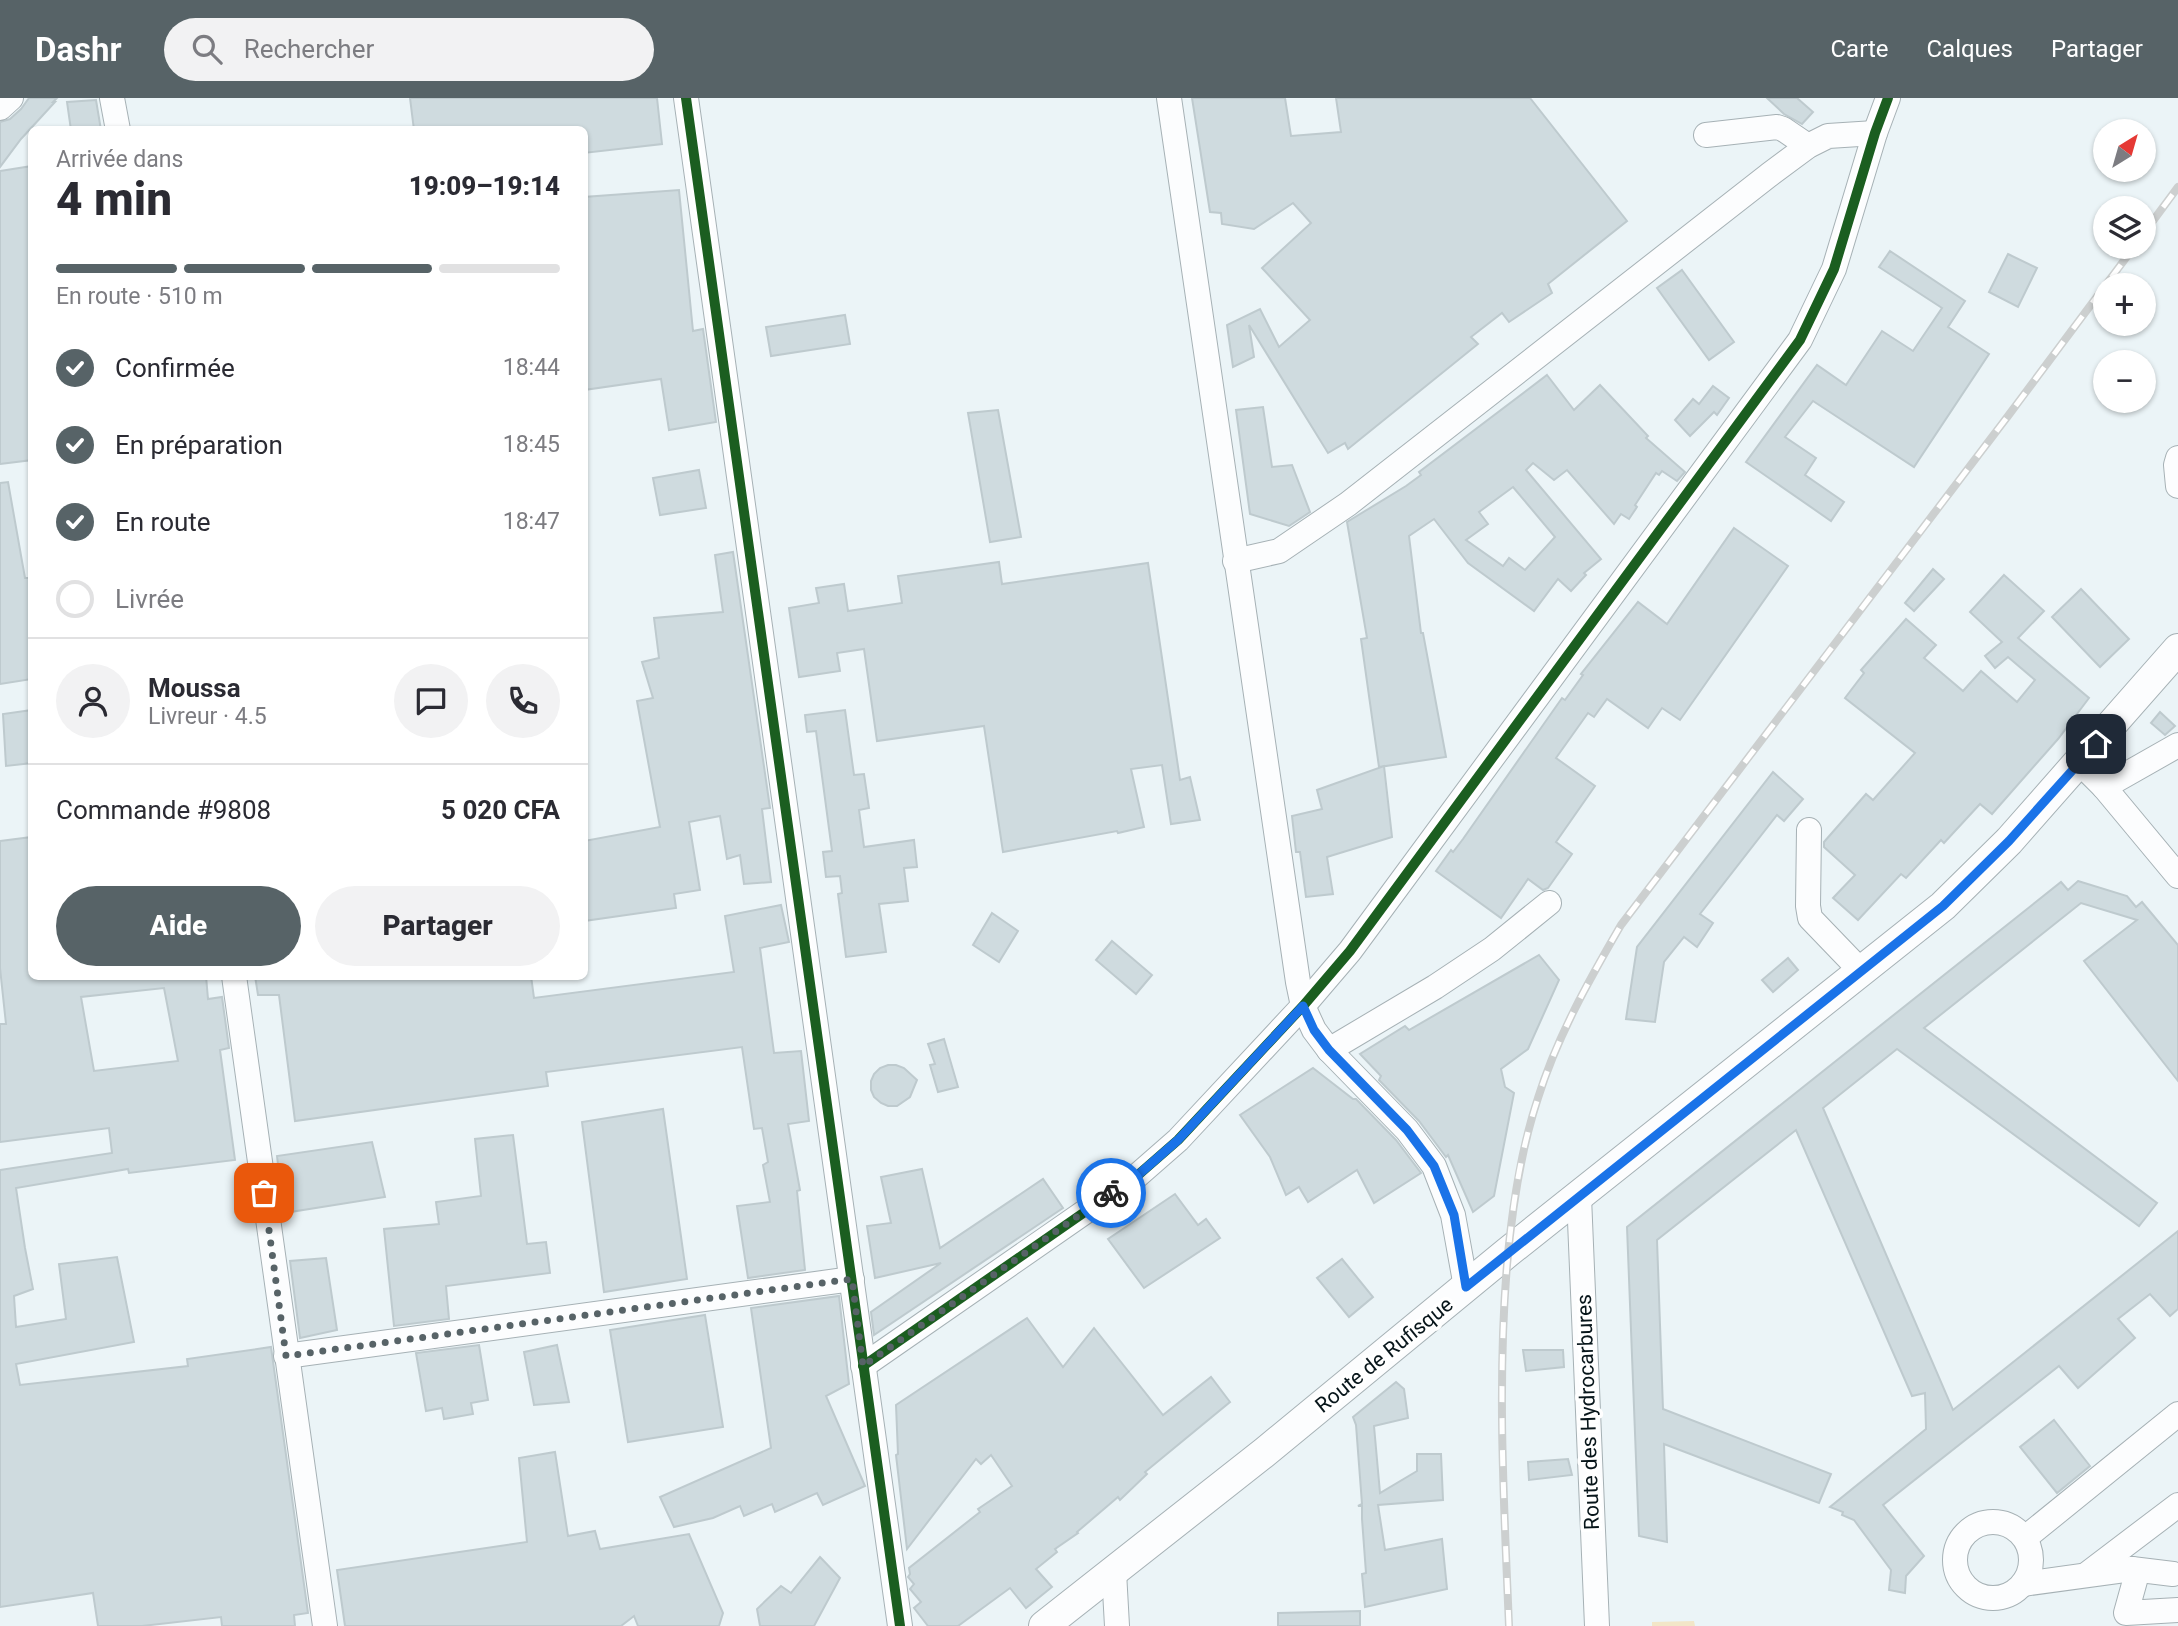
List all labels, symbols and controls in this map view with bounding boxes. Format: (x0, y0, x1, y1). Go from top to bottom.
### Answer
search box (164, 18, 654, 81)
text: Dashr (35, 30, 122, 69)
icon: search (188, 30, 226, 68)
text: Rechercher (244, 34, 374, 64)
text: Carte (1830, 35, 1888, 63)
text: Calques (1926, 35, 2013, 63)
text: Partager (2051, 35, 2143, 63)
north arrow (2093, 119, 2156, 182)
map controls (2093, 119, 2156, 413)
text: Arrivée dans (56, 146, 183, 173)
text: 19:09–19:14 (409, 171, 560, 201)
text: 4 min (56, 172, 172, 226)
button: layers (2093, 196, 2156, 259)
button: + (2093, 273, 2156, 336)
text: En route · 510 m (56, 283, 223, 310)
icon: check (56, 349, 94, 387)
button: − (2093, 350, 2156, 413)
text: Confirmée (115, 353, 235, 383)
text: 18:44 (503, 354, 560, 381)
icon: check (56, 426, 94, 464)
text: En préparation (115, 430, 283, 460)
text: 18:45 (503, 431, 560, 458)
icon: check (56, 503, 94, 541)
text: En route (115, 507, 211, 537)
text: 18:47 (503, 508, 560, 535)
text: Livrée (115, 584, 184, 614)
button: person (56, 664, 130, 738)
button: chat (394, 664, 468, 738)
button: phone (486, 664, 560, 738)
text: Moussa (148, 673, 241, 703)
text: Livreur · 4.5 (148, 703, 267, 730)
pin (2066, 714, 2126, 774)
icon: home (2077, 725, 2115, 763)
text: Commande #9808 (56, 795, 271, 825)
text: 5 020 CFA (441, 795, 560, 825)
button: Aide (56, 886, 301, 966)
button: Partager (315, 886, 560, 966)
courier (1076, 1158, 1146, 1228)
pin (234, 1163, 294, 1223)
icon: bag (245, 1174, 283, 1212)
icon: bike (1092, 1174, 1130, 1212)
street label: Route de Rufisque (1311, 1292, 1457, 1418)
street label: Route des Hydrocarbures (1572, 1294, 1604, 1530)

